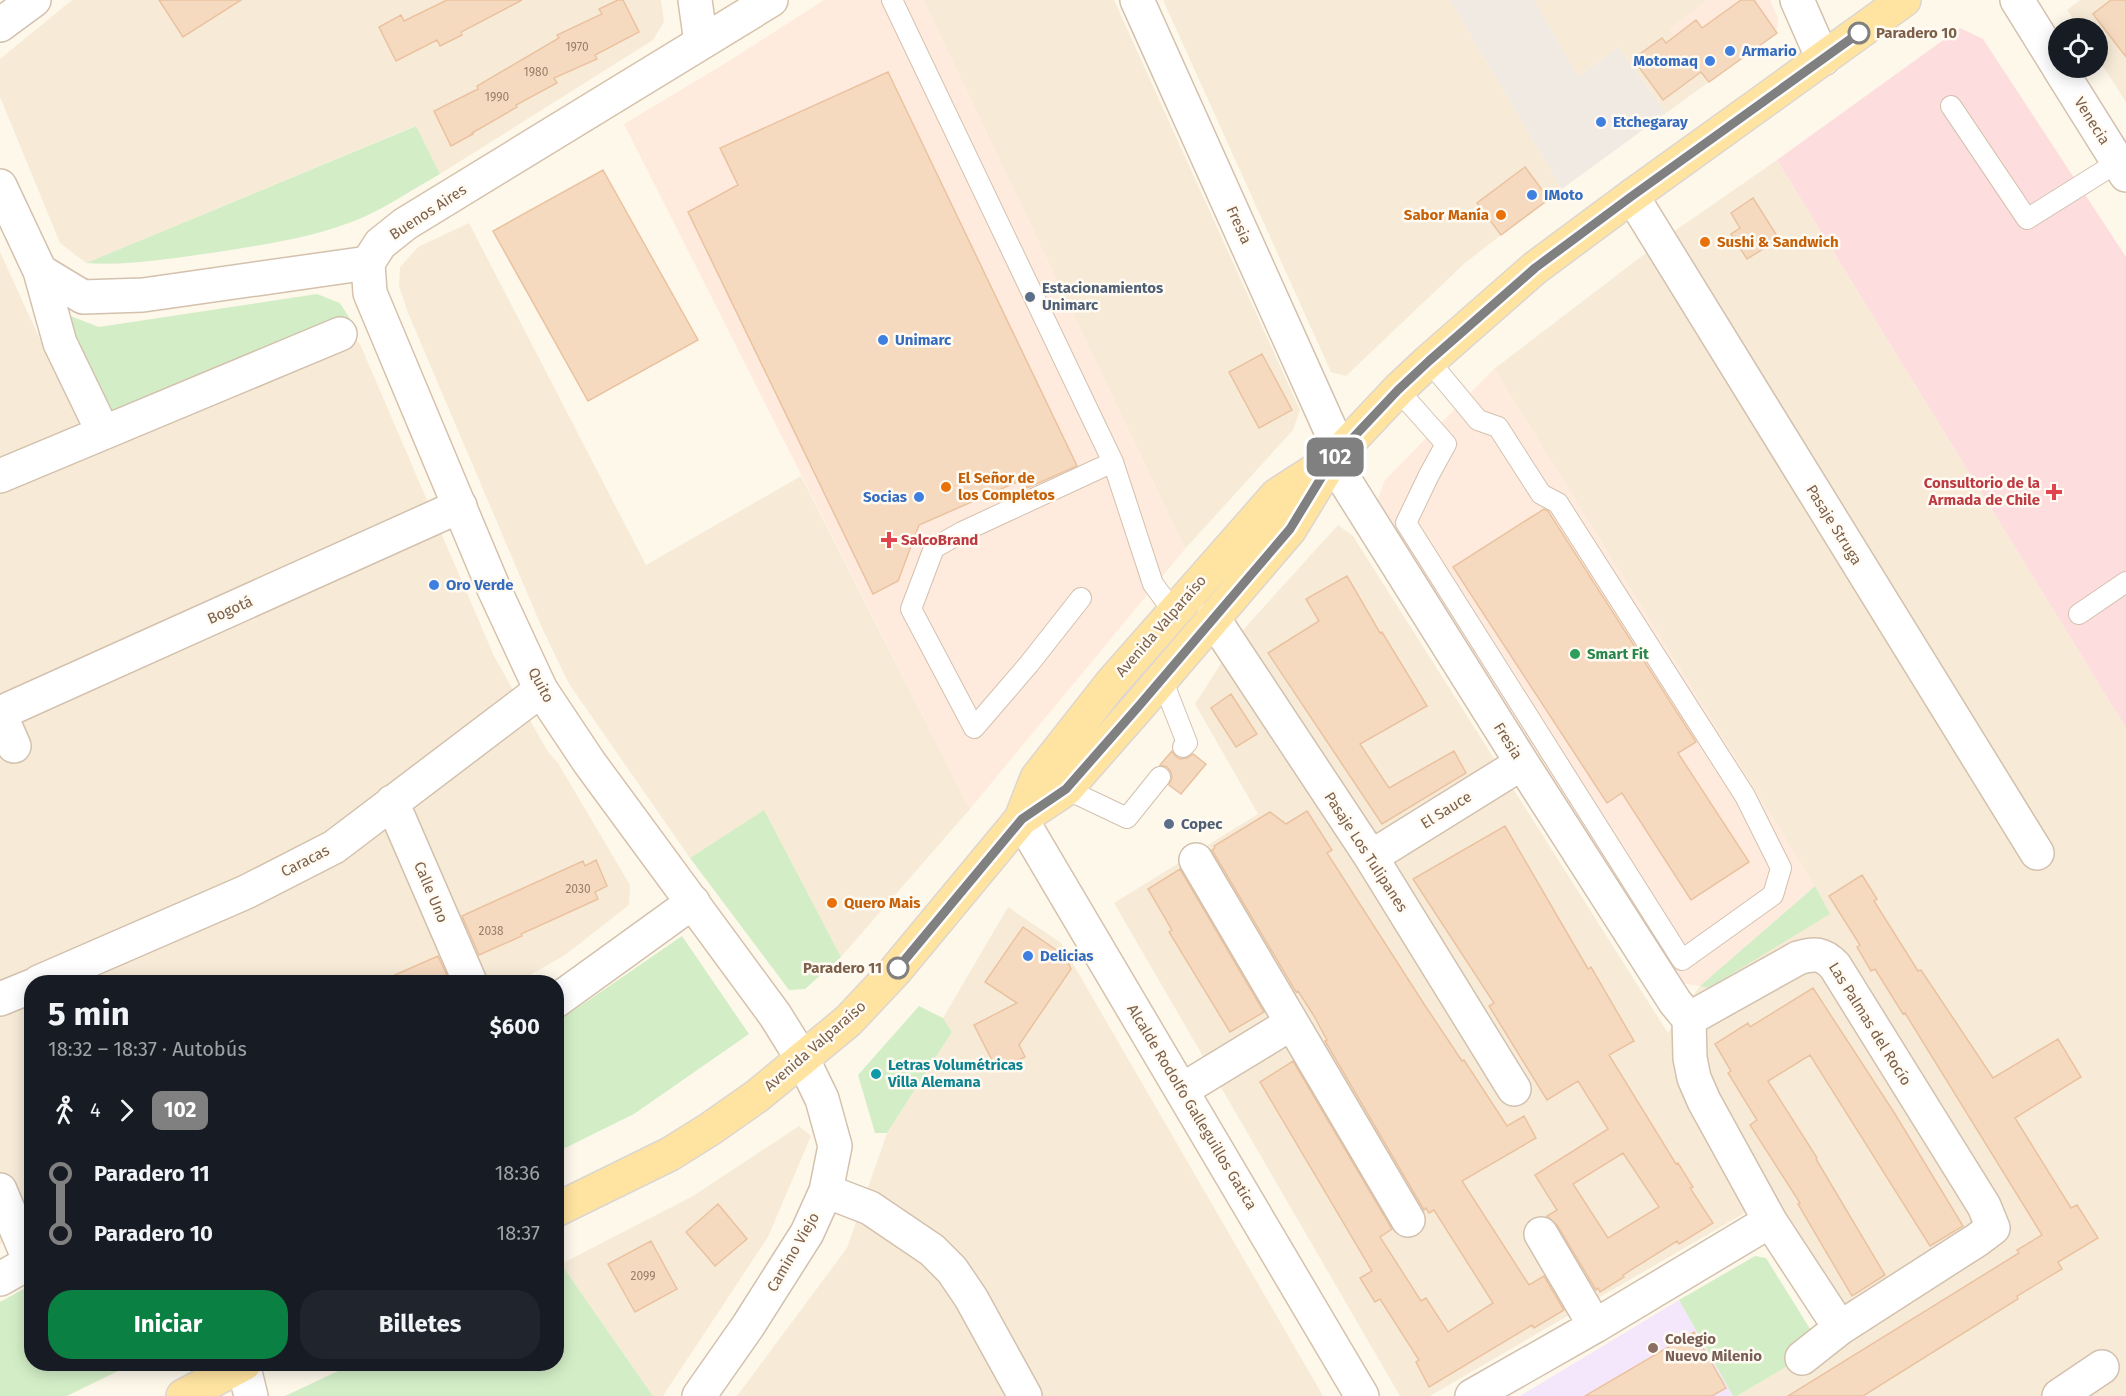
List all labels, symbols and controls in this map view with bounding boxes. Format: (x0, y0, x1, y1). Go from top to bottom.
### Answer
map controls (2048, 18, 2108, 78)
button: locate (2048, 18, 2108, 78)
marker: Paradero 10 (1848, 22, 1870, 44)
place label: Paradero 10 (1876, 24, 1957, 42)
house number: 1970 (565, 40, 589, 54)
place label: Armario (1741, 42, 1797, 60)
marker: Armario (1723, 44, 1737, 58)
place label: Motomaq (1633, 52, 1698, 70)
marker: Motomaq (1703, 54, 1717, 68)
house number: 1980 (524, 65, 549, 79)
house number: 1990 (485, 90, 510, 104)
street label: Venecia (2070, 94, 2114, 148)
place label: Etchegaray (1613, 113, 1688, 131)
marker: Etchegaray (1594, 115, 1608, 129)
street label: Buenos Aires (386, 181, 470, 243)
place label: IMoto (1544, 186, 1583, 204)
marker: IMoto (1525, 188, 1539, 202)
street label: Fresia (1223, 203, 1255, 247)
place label: Sabor Manía (1404, 206, 1489, 224)
marker: Sabor Manía (1494, 208, 1508, 222)
place label: Sushi & Sandwich (1717, 233, 1839, 251)
marker: Sushi & Sandwich (1698, 235, 1712, 249)
place label: Estacionamientos Unimarc (1042, 279, 1163, 314)
marker: Estacionamientos Unimarc (1023, 290, 1037, 304)
place label: Unimarc (895, 331, 952, 349)
marker: Unimarc (876, 333, 890, 347)
line badge: 102 (1300, 438, 1370, 476)
text: 102 (1319, 444, 1351, 470)
place label: El Señor de los Completos (958, 469, 1055, 504)
place label: Consultorio de la Armada de Chile (1924, 474, 2040, 509)
marker: El Señor de los Completos (939, 480, 953, 494)
street label: Pasaje Struga (1802, 482, 1866, 568)
marker: Consultorio de la Armada de Chile (2045, 483, 2063, 501)
place label: Socias (863, 488, 907, 506)
marker: Socias (912, 490, 926, 504)
place label: SalcoBrand (901, 531, 978, 549)
marker: SalcoBrand (882, 533, 896, 547)
street label: Avenida Valparaíso (1112, 572, 1210, 680)
place label: Oro Verde (446, 576, 514, 594)
marker: Oro Verde (427, 578, 441, 592)
street label: Bogotá (205, 592, 255, 628)
place label: Smart Fit (1587, 645, 1649, 663)
marker: Smart Fit (1568, 647, 1582, 661)
street label: Quito (524, 664, 558, 706)
street label: Fresia (1490, 719, 1526, 763)
street label: El Sauce (1417, 787, 1475, 833)
street label: Pasaje Los Tulipanes (1321, 789, 1411, 915)
place label: Copec (1181, 815, 1223, 833)
marker: Copec (1162, 817, 1176, 831)
street label: Caracas (278, 841, 332, 881)
street label: Calle Uno (410, 859, 452, 925)
house number: 2030 (565, 882, 591, 896)
place label: Quero Mais (844, 894, 921, 912)
marker: Quero Mais (825, 896, 839, 910)
house number: 2038 (478, 924, 504, 938)
place label: Delicias (1040, 947, 1093, 965)
marker: Delicias (1021, 949, 1035, 963)
marker: Paradero 11 (887, 957, 909, 979)
place label: Paradero 11 (803, 959, 882, 977)
street label: Las Palmas del Rocío (1825, 959, 1915, 1089)
text: 5 min (48, 994, 130, 1034)
street label: Avenida Valparaíso (761, 997, 869, 1095)
street label: Alcalde Rodolfo Galleguillos Gatica (1123, 1001, 1261, 1213)
text: $600 (490, 1013, 540, 1040)
text: 18:32 – 18:37 · Autobús (48, 1037, 247, 1061)
place label: Letras Volumétricas Villa Alemana (887, 1056, 1023, 1091)
marker: Letras Volumétricas Villa Alemana (869, 1067, 883, 1081)
icon: walk (48, 1094, 81, 1127)
icon: forward (110, 1094, 143, 1127)
text: 102 (164, 1097, 196, 1123)
text: 4 (90, 1098, 101, 1122)
text: Paradero 11 (94, 1160, 210, 1187)
text: 18:36 (495, 1161, 540, 1185)
street label: Camino Viejo (763, 1209, 823, 1295)
text: Paradero 10 (94, 1220, 213, 1247)
text: 18:37 (497, 1221, 540, 1245)
house number: 2099 (630, 1269, 656, 1283)
button: Iniciar (48, 1290, 288, 1359)
button: Billetes (300, 1290, 540, 1359)
place label: Colegio Nuevo Milenio (1665, 1330, 1762, 1365)
marker: Colegio Nuevo Milenio (1646, 1341, 1660, 1355)

